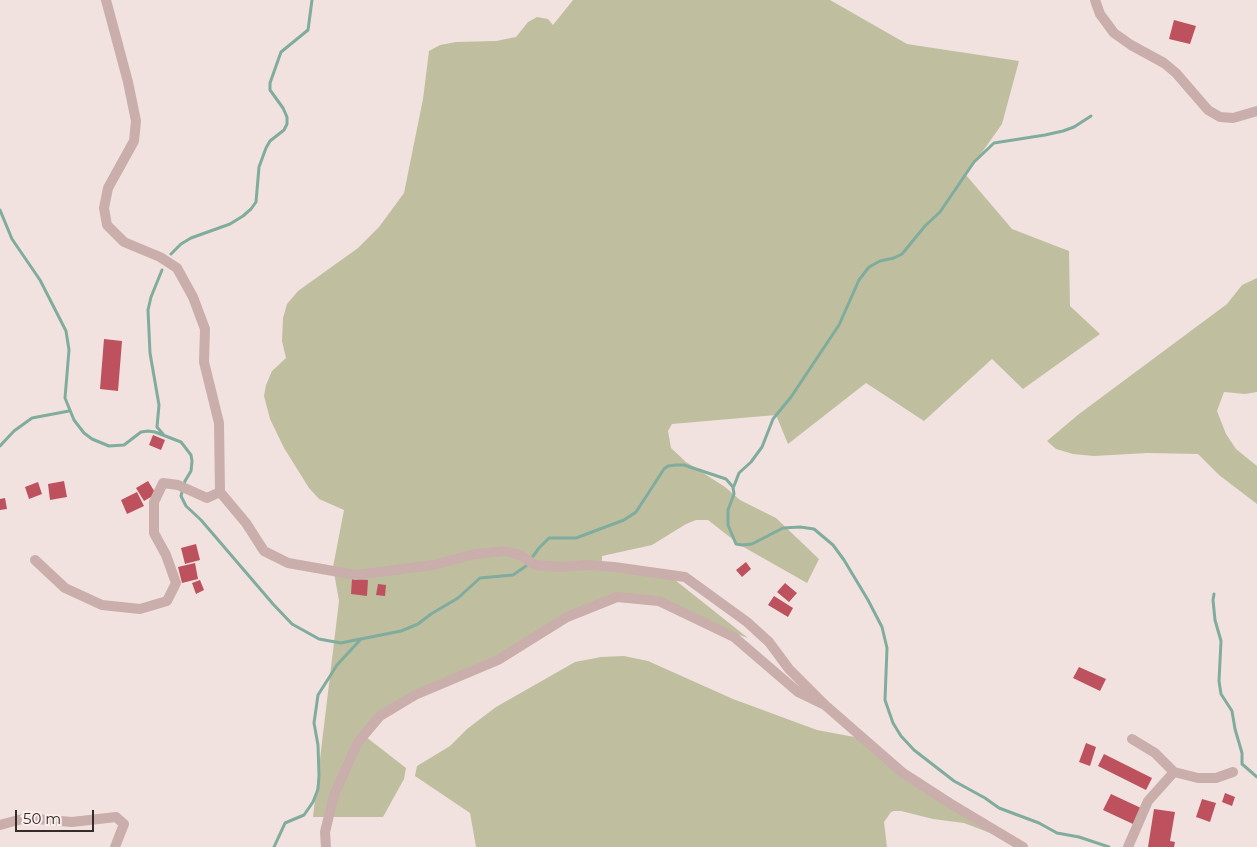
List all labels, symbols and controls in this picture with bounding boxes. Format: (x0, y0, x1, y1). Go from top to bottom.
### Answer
scale bar (18, 800, 96, 832)
text: 50 m (23, 809, 61, 828)

